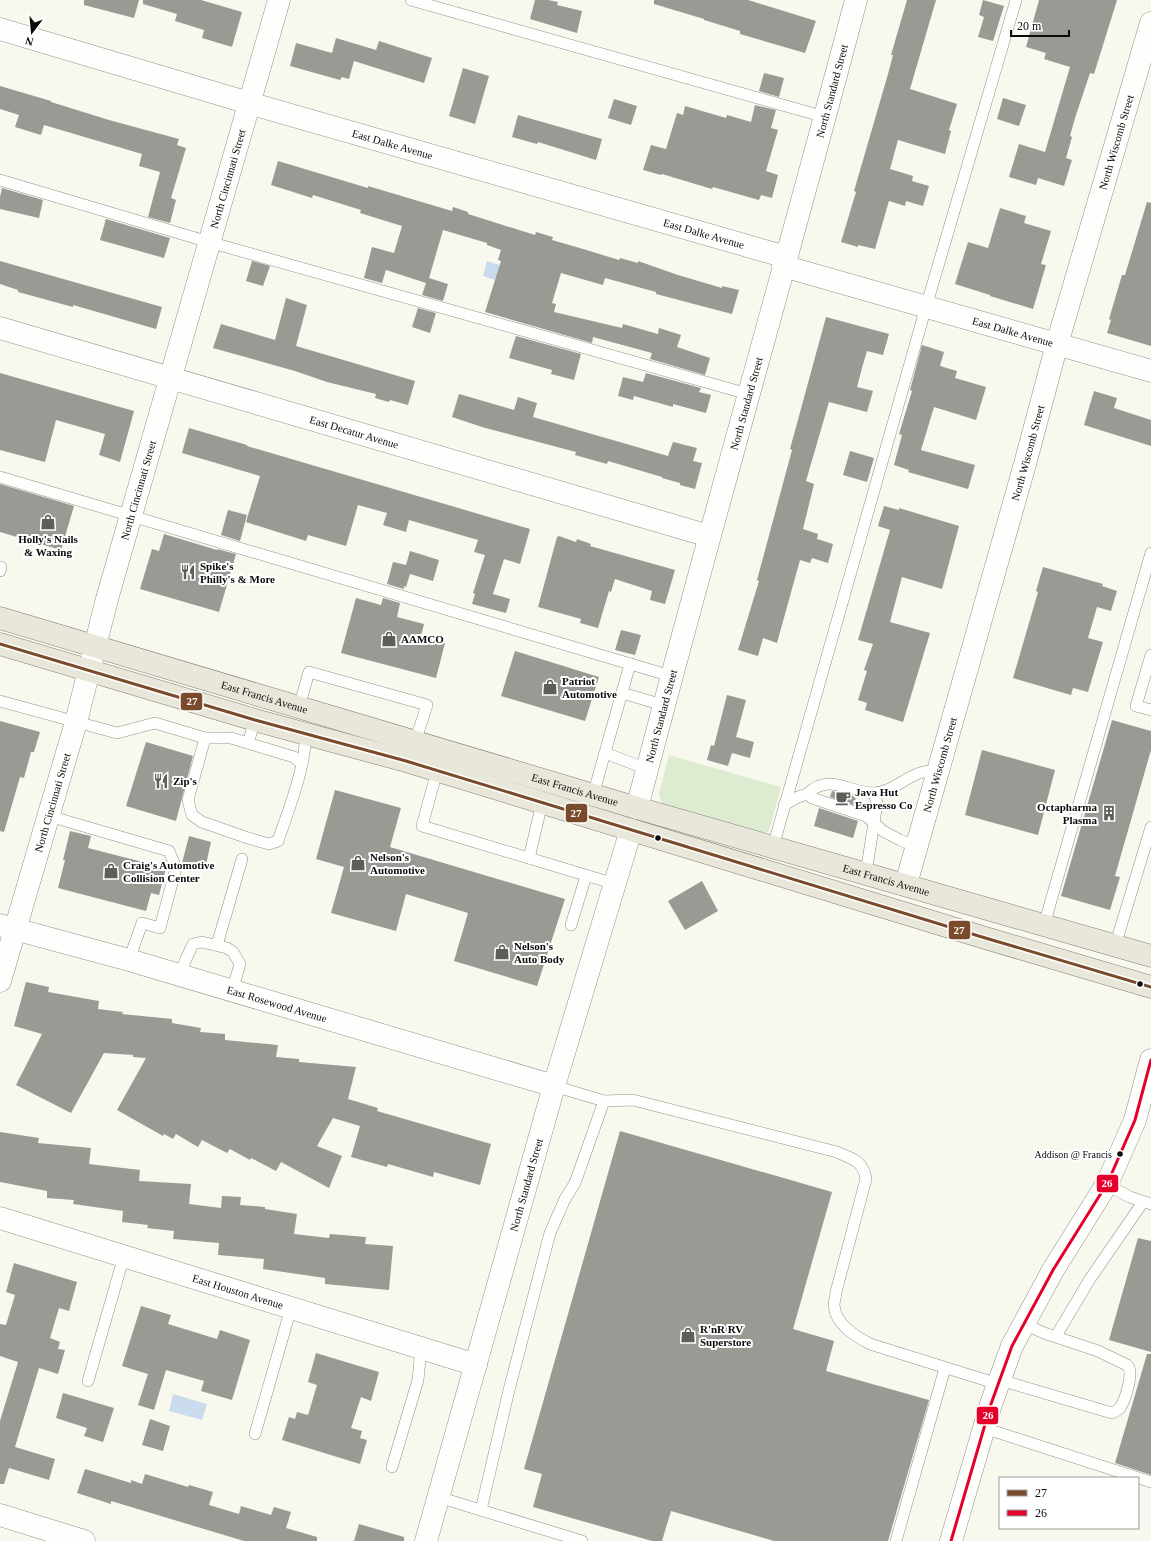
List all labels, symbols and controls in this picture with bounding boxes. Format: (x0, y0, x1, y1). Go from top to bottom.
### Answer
north arrow (12, 12, 52, 52)
scale bar (1011, 12, 1069, 38)
text: 20 m (1017, 19, 1042, 33)
text: N (24, 35, 35, 48)
street label: North Standard Street (814, 43, 850, 139)
street label: North Wiscomb Street (1097, 93, 1136, 191)
street label: East Dalke Avenue (351, 127, 434, 161)
street label: North Cincinnati Street (208, 128, 248, 230)
street label: East Dalke Avenue (662, 216, 746, 251)
street label: East Dalke Avenue (971, 314, 1055, 349)
street label: North Standard Street (728, 356, 765, 451)
street label: North Wiscomb Street (1009, 404, 1046, 502)
street label: East Decatur Avenue (308, 413, 400, 451)
street label: North Cincinnati Street (118, 439, 158, 541)
shop icon: Holly's Nails & Waxing (39, 513, 57, 531)
place label: Holly's Nails & Waxing (18, 533, 79, 558)
place label: Spike's Philly's & More (200, 560, 275, 585)
restaurant icon: Spike's Philly's & More (179, 563, 197, 581)
shop icon: AAMCO (380, 630, 398, 648)
place label: AAMCO (401, 633, 444, 645)
street label: North Standard Street (643, 668, 679, 764)
place label: Patriot Automotive (562, 675, 617, 700)
street label: East Francis Avenue (220, 678, 309, 715)
shop icon: Patriot Automotive (541, 678, 559, 696)
line badge: 27 (180, 692, 203, 711)
text: 27 (187, 695, 198, 707)
street label: North Wiscomb Street (921, 716, 959, 814)
street label: North Cincinnati Street (32, 752, 73, 854)
street label: East Francis Avenue (530, 771, 620, 808)
restaurant icon: Zip's (152, 772, 170, 790)
place label: Zip's (173, 775, 198, 787)
place label: Java Hut Espresso Co (855, 786, 913, 811)
cafe icon: Java Hut Espresso Co (834, 789, 852, 807)
place label: Octapharma Plasma (1037, 801, 1097, 826)
line badge: 27 (565, 803, 588, 823)
building icon: Octapharma Plasma (1100, 804, 1118, 822)
text: 27 (571, 807, 582, 819)
unlabelled marker (653, 833, 663, 843)
place label: Nelson's Automotive (370, 851, 425, 876)
shop icon: Nelson's Automotive (349, 854, 367, 872)
place label: Craig's Automotive Collision Center (123, 859, 214, 884)
shop icon: Craig's Automotive Collision Center (102, 862, 120, 880)
street label: East Francis Avenue (841, 862, 931, 898)
line badge: 27 (948, 920, 971, 940)
text: 27 (954, 924, 965, 936)
place label: Nelson's Auto Body (514, 940, 565, 965)
shop icon: Nelson's Auto Body (493, 943, 511, 961)
unlabelled marker (1135, 979, 1145, 989)
street label: East Rosewood Avenue (226, 983, 329, 1024)
street label: North Standard Street (507, 1137, 545, 1233)
place label: Addison @ Francis (1034, 1149, 1112, 1160)
marker: Addison @ Francis (1115, 1149, 1125, 1159)
line badge: 26 (1096, 1174, 1119, 1193)
text: 26 (1102, 1177, 1113, 1189)
street label: East Houston Avenue (191, 1272, 285, 1311)
place label: R'nR RV Superstore (700, 1323, 751, 1348)
shop icon: R'nR RV Superstore (679, 1326, 697, 1344)
line badge: 26 (976, 1406, 999, 1425)
text: 26 (983, 1409, 994, 1421)
legend (999, 1477, 1139, 1529)
text: 27 (1035, 1486, 1047, 1500)
text: 26 (1035, 1506, 1047, 1520)

